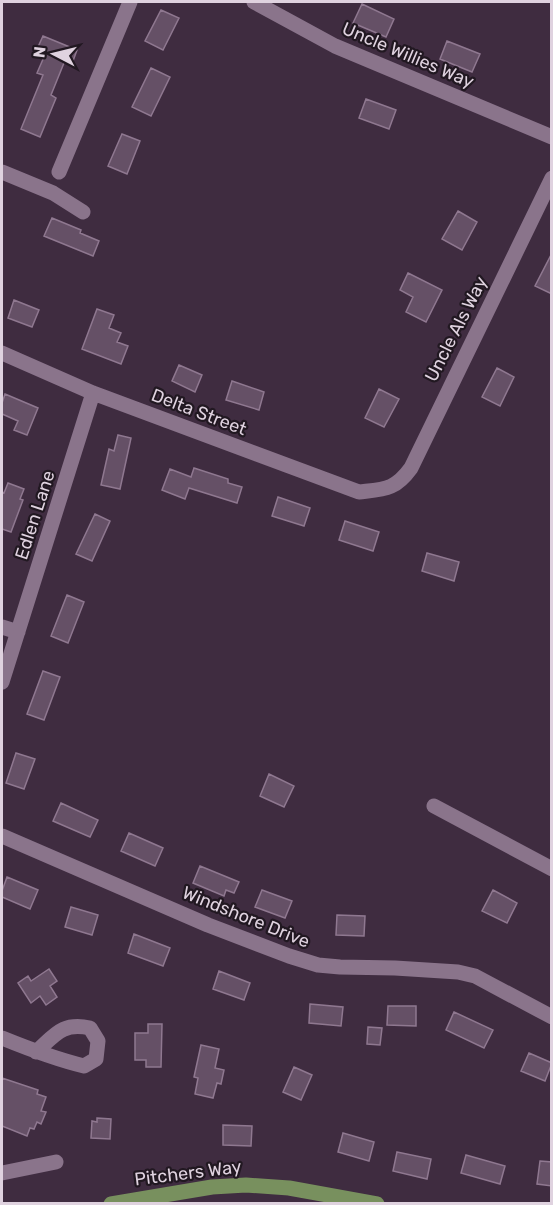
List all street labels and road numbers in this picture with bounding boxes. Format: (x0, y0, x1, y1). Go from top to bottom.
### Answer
street label: Uncle Willies Way (339, 17, 477, 93)
street label: Uncle Als Way (420, 273, 492, 385)
street label: Delta Street (148, 384, 250, 440)
street label: Edlen Lane (10, 468, 60, 562)
street label: Windshore Drive (179, 881, 313, 953)
street label: Pitchers Way (133, 1156, 243, 1190)

